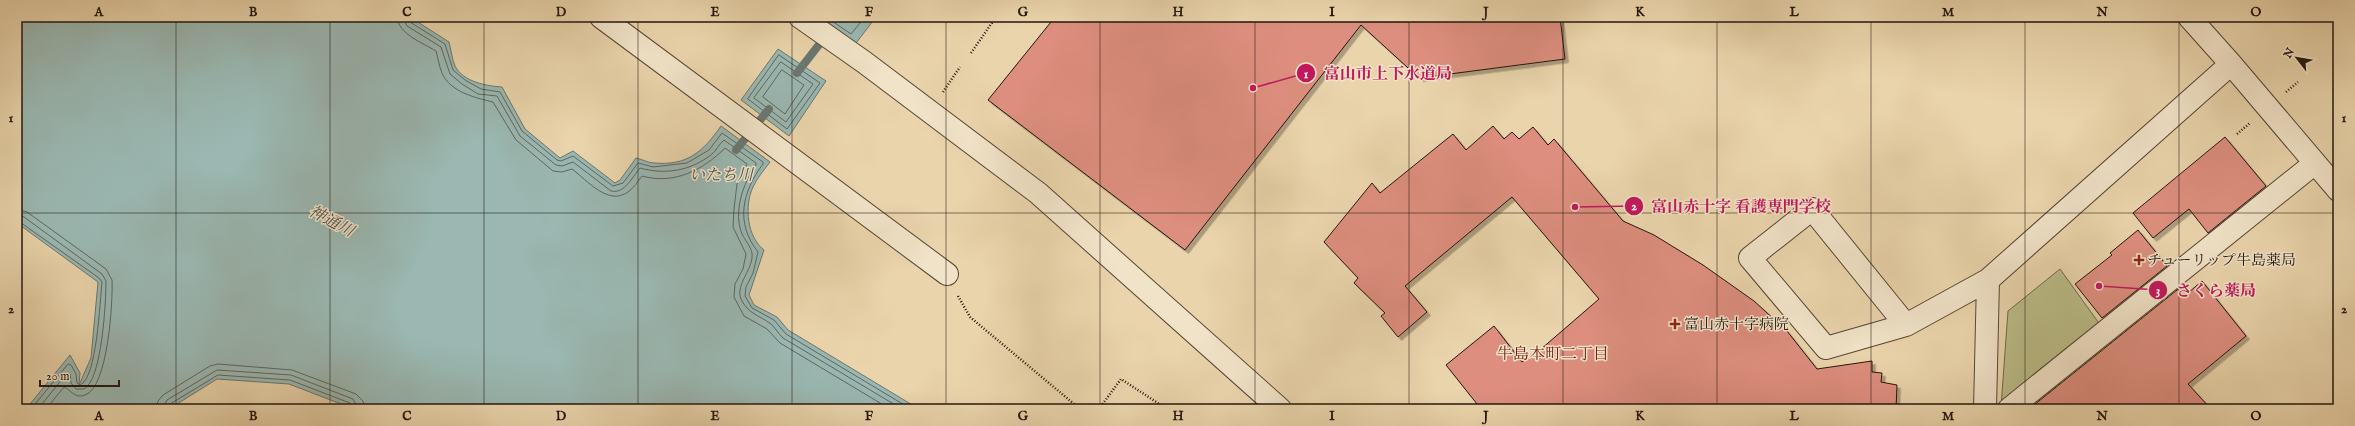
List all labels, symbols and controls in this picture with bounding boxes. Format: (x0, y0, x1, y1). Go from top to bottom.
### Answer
text: A (94, 4, 105, 21)
text: B (249, 4, 258, 21)
text: C (402, 4, 412, 21)
text: D (556, 4, 567, 21)
text: E (710, 4, 720, 21)
text: F (865, 4, 874, 21)
text: G (1018, 4, 1029, 21)
text: H (1172, 4, 1184, 21)
text: I (1329, 4, 1335, 21)
text: J (1481, 4, 1489, 21)
text: K (1635, 4, 1645, 21)
text: L (1788, 4, 1799, 21)
text: M (1942, 4, 1955, 21)
text: N (2095, 4, 2108, 21)
text: O (2251, 4, 2262, 21)
north arrow (2277, 38, 2317, 78)
text: N (2280, 45, 2298, 62)
callout: 富山市上下水道局 (1296, 59, 1460, 87)
text: 富山市上下水道局 (1324, 65, 1452, 85)
text: 1 (1304, 67, 1309, 82)
text: 1 (9, 110, 14, 127)
text: 1 (2342, 110, 2347, 127)
water label: いたち川 (689, 166, 755, 186)
callout: 富山赤十字 看護専門学校 (1624, 192, 1839, 220)
text: 富山赤十字 看護専門学校 (1651, 198, 1832, 218)
text: 2 (1631, 199, 1637, 214)
water label: 神通川 (305, 202, 359, 243)
place label: チューリップ牛島薬局 (2147, 251, 2296, 270)
marker: チューリップ牛島薬局 (2134, 255, 2144, 265)
callout: さくら薬局 (2148, 276, 2264, 304)
text: さくら薬局 (2176, 282, 2256, 302)
text: 3 (2156, 283, 2160, 298)
text: 2 (8, 301, 14, 318)
text: 2 (2341, 301, 2347, 318)
place label: 富山赤十字病院 (1684, 315, 1789, 334)
marker: 富山赤十字病院 (1669, 318, 1681, 330)
district label: 牛島本町二丁目 (1497, 345, 1609, 365)
scale bar (40, 362, 119, 388)
text: 20 m (46, 369, 69, 384)
text: A (94, 408, 105, 425)
text: B (249, 408, 258, 425)
text: C (402, 408, 412, 425)
text: D (556, 408, 567, 425)
text: E (710, 408, 720, 425)
text: F (865, 408, 874, 425)
text: G (1018, 408, 1029, 425)
text: H (1172, 408, 1184, 425)
text: I (1329, 408, 1335, 425)
text: J (1481, 408, 1489, 425)
text: K (1635, 408, 1645, 425)
text: L (1788, 408, 1799, 425)
text: M (1942, 408, 1955, 425)
text: N (2095, 408, 2108, 425)
text: O (2251, 408, 2262, 425)

